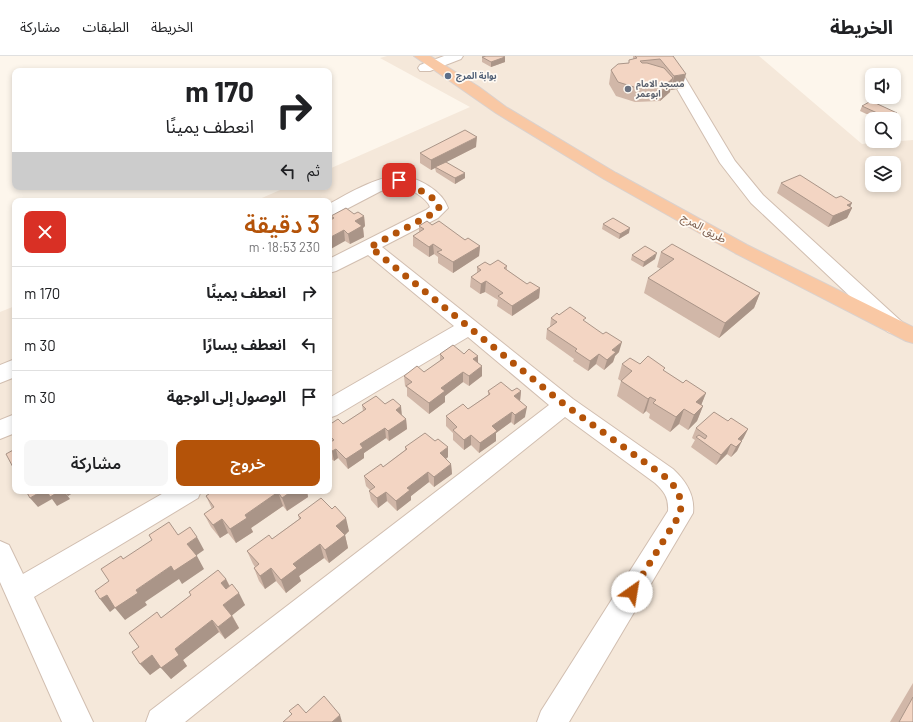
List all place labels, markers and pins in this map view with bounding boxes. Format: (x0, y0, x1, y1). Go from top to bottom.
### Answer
place label: بوابة المرج (456, 70, 497, 83)
marker: بوابة المرج (443, 71, 453, 81)
place label: مسجد الامام ابوعمر (635, 78, 684, 100)
marker: مسجد الامام ابوعمر (623, 84, 633, 94)
pin (382, 163, 416, 197)

